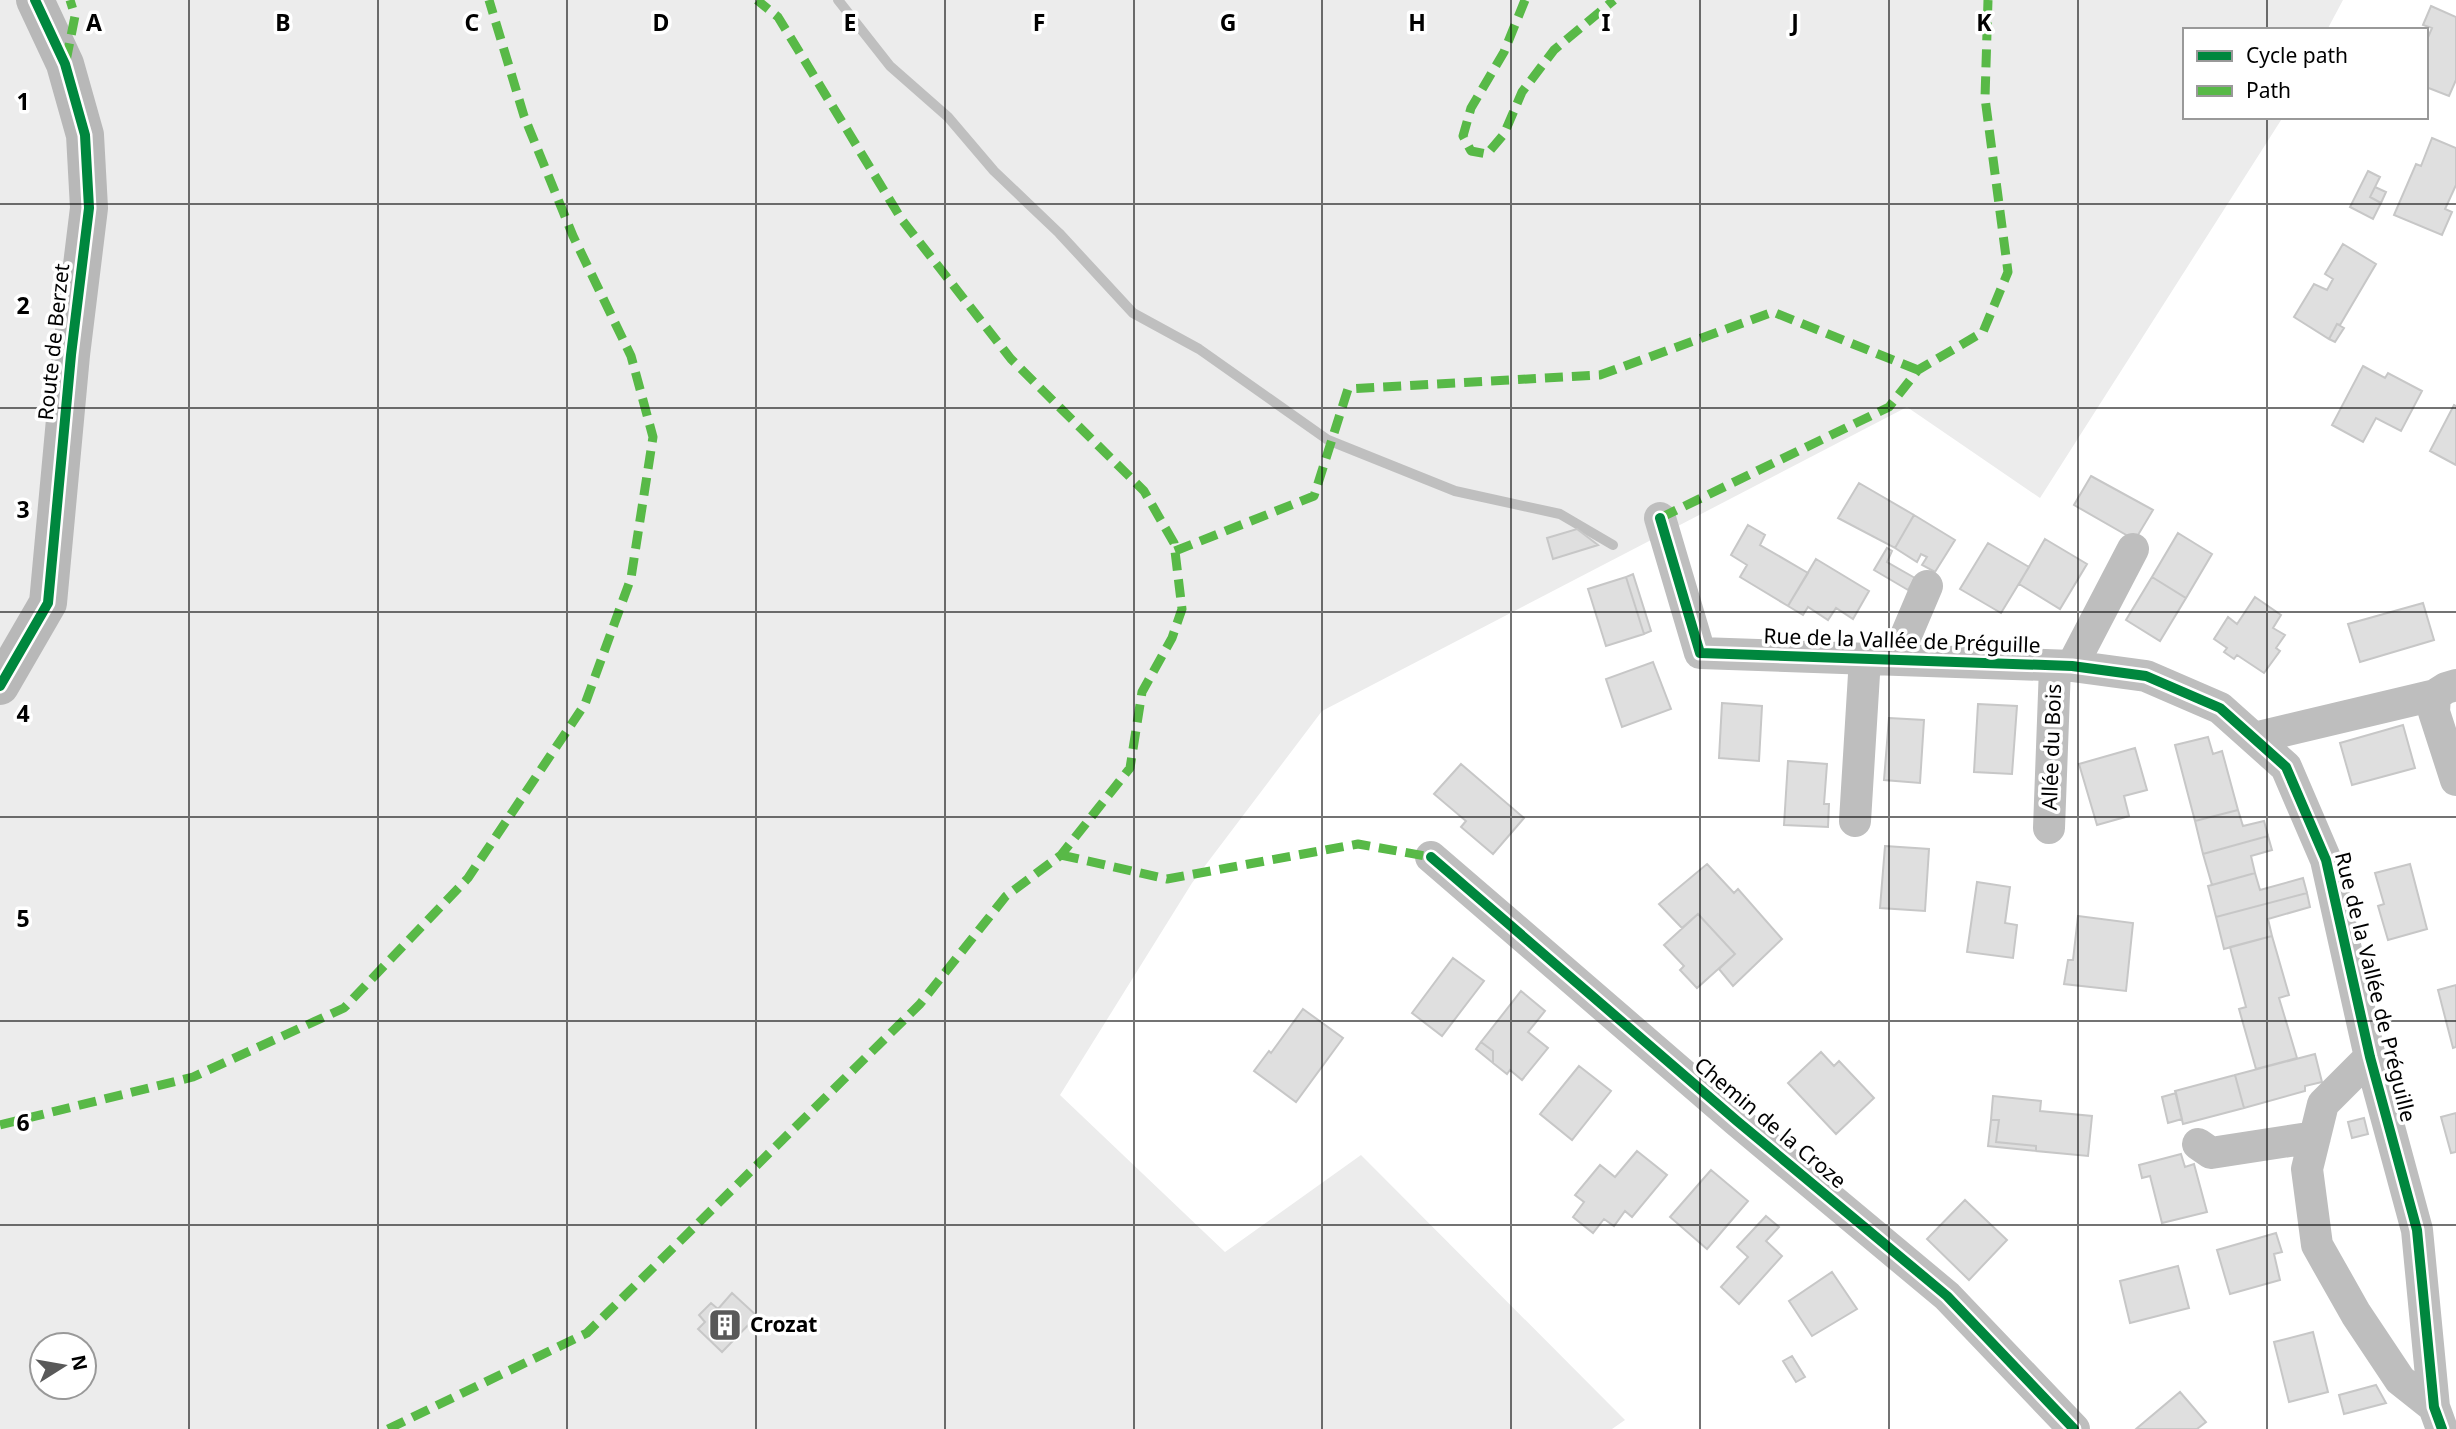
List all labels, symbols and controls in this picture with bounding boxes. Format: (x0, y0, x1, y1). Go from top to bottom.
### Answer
text: A (86, 6, 102, 38)
text: B (275, 6, 291, 38)
text: C (465, 6, 480, 38)
text: D (653, 6, 669, 38)
text: E (844, 6, 856, 38)
text: F (1033, 6, 1045, 38)
text: G (1220, 6, 1236, 38)
text: H (1408, 6, 1426, 38)
text: I (1602, 6, 1611, 38)
text: J (1789, 6, 1799, 38)
text: K (1976, 6, 1992, 38)
legend (2183, 28, 2428, 119)
text: Cycle path (2246, 41, 2348, 69)
text: Path (2246, 76, 2291, 104)
text: 1 (16, 85, 30, 117)
street label: Route de Berzet (31, 262, 75, 422)
text: 2 (16, 289, 30, 321)
text: 3 (16, 493, 30, 525)
street label: Rue de la Vallée de Préguille (1763, 621, 2041, 659)
street label: Allée du Bois (2035, 683, 2067, 811)
text: 4 (16, 697, 30, 729)
street label: Rue de la Vallée de Préguille (2329, 849, 2423, 1125)
text: 5 (16, 902, 30, 934)
street label: Chemin de la Croze (1689, 1050, 1852, 1194)
text: 6 (16, 1106, 30, 1138)
building icon: Crozat (706, 1306, 744, 1344)
place label: Crozat (750, 1310, 817, 1338)
north arrow (28, 1331, 98, 1401)
text: N (65, 1353, 94, 1373)

